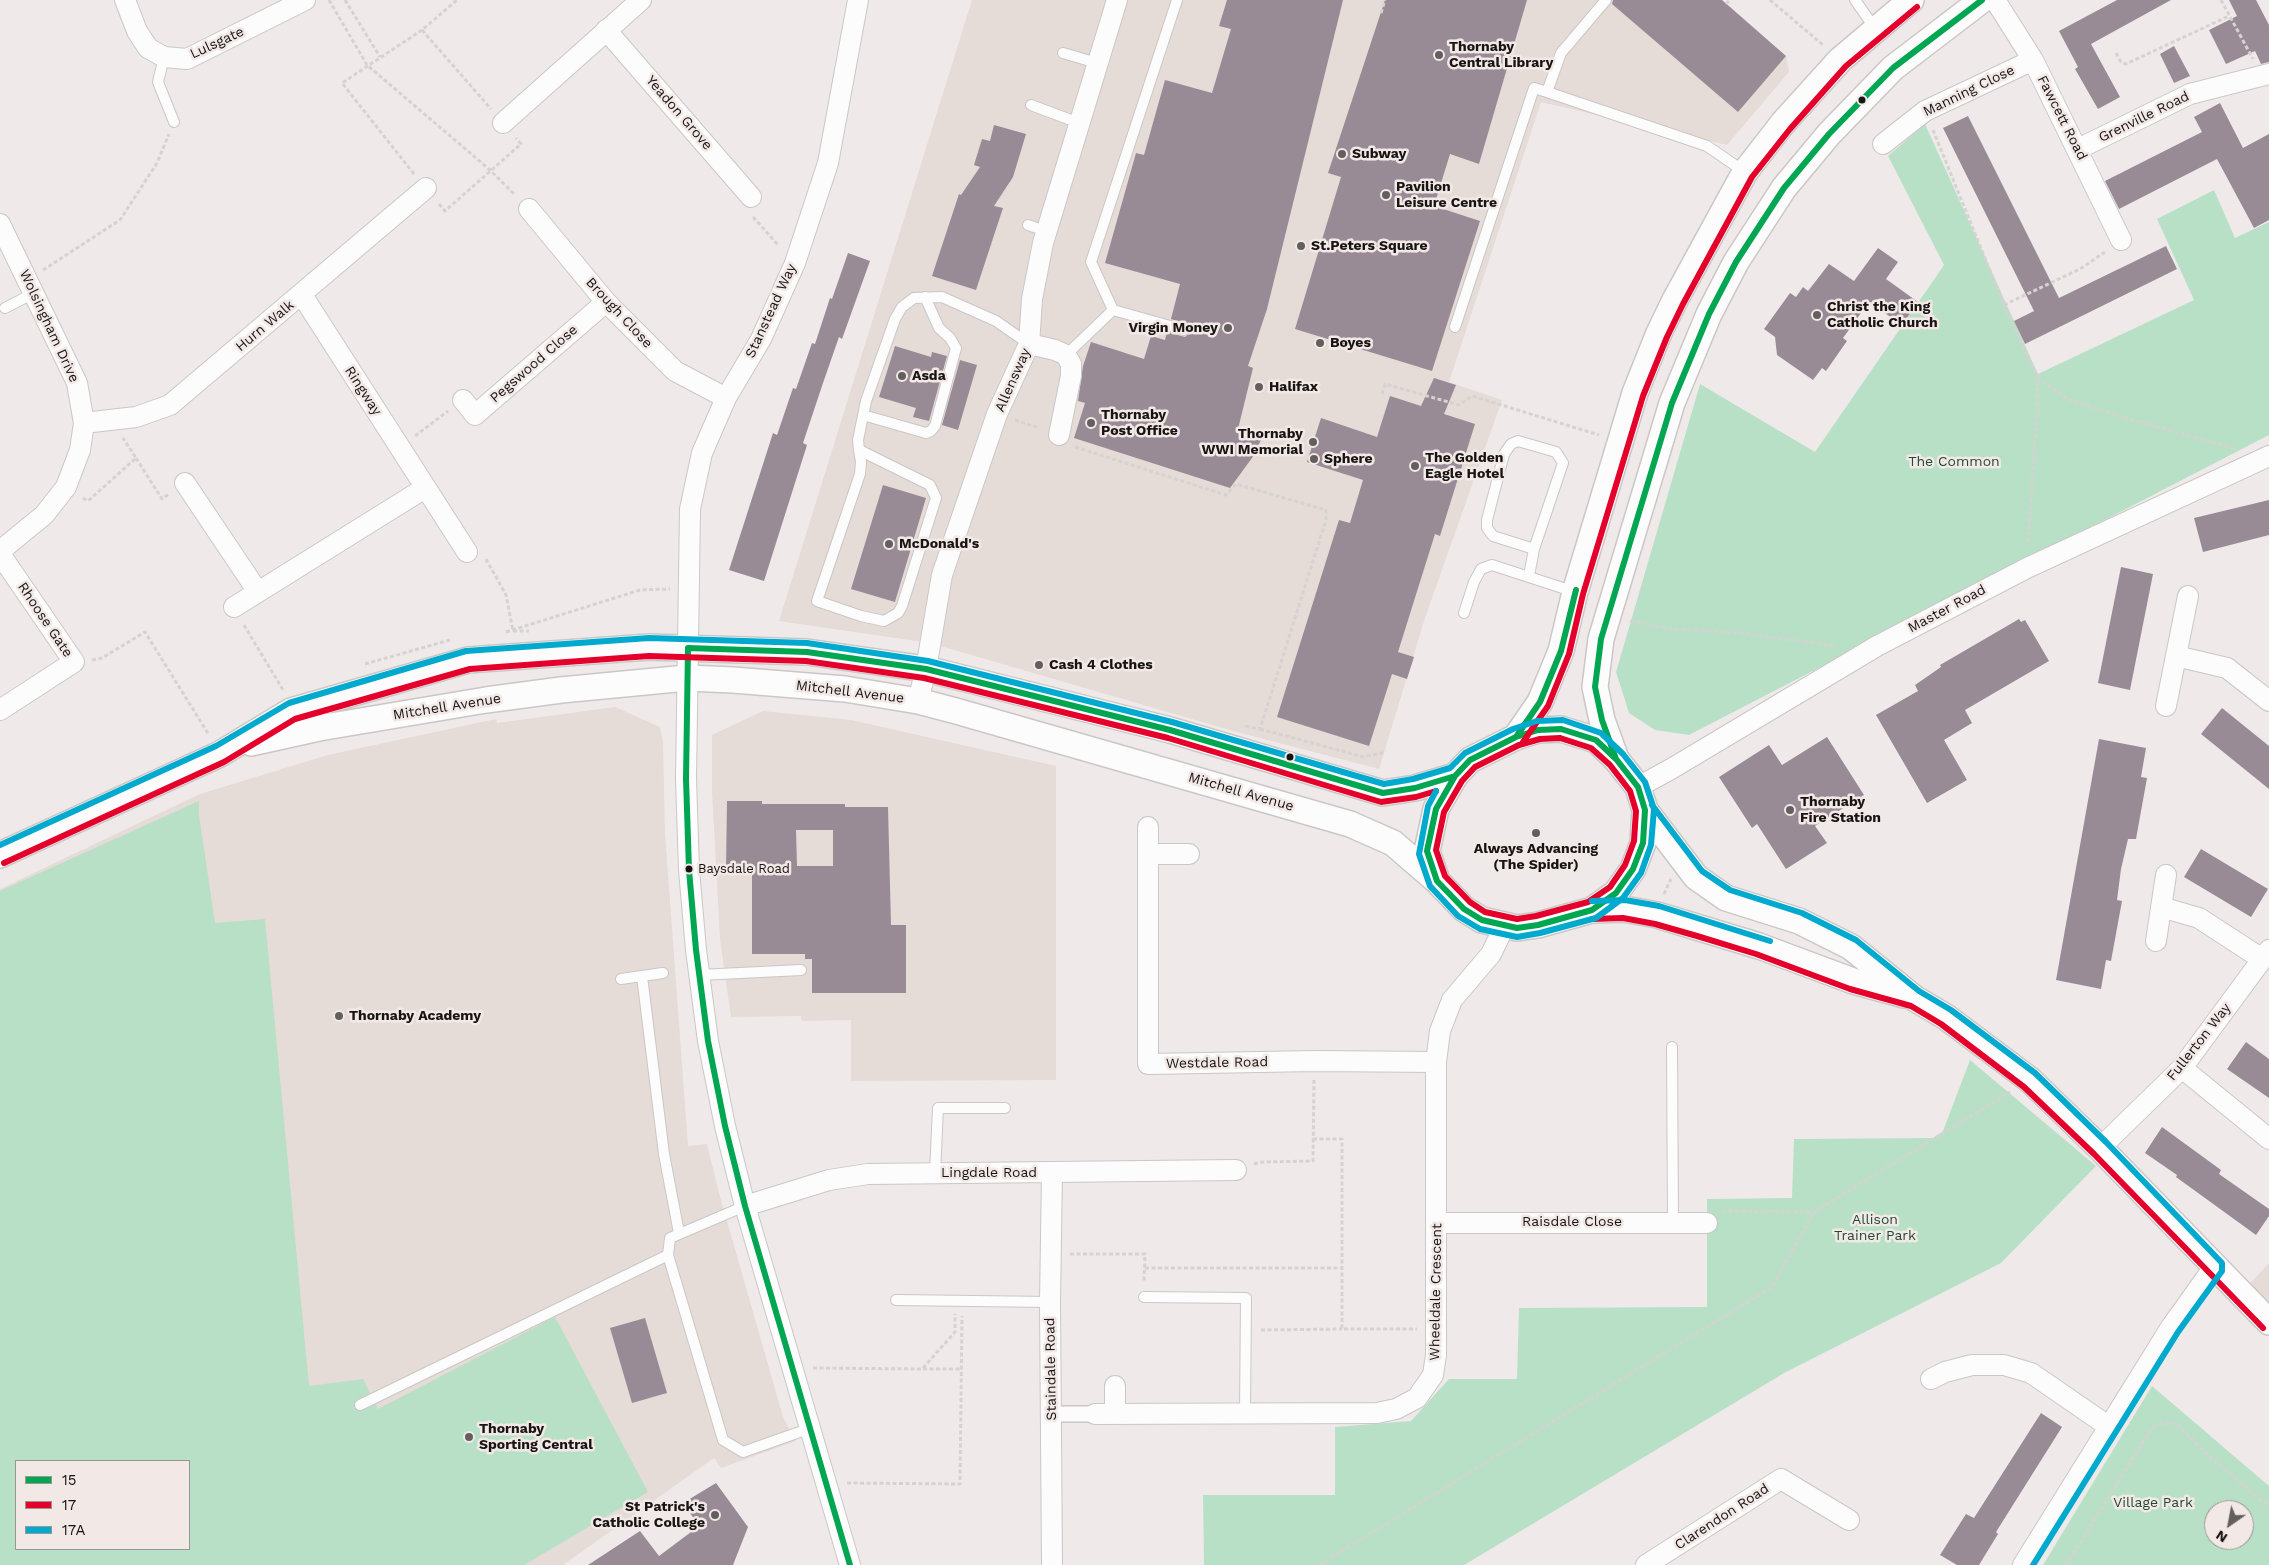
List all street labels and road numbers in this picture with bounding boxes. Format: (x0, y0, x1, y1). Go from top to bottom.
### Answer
street label: Lulsgate (187, 23, 247, 63)
street label: Manning Close (1921, 62, 2017, 120)
street label: Yeadon Grove (642, 72, 716, 154)
street label: Fawcett Road (2034, 73, 2090, 163)
street label: Grenville Road (2096, 88, 2192, 146)
street label: Stanstead Way (742, 261, 800, 361)
street label: Wolsingham Drive (16, 267, 82, 385)
street label: Brough Close (582, 274, 656, 352)
street label: Hurn Walk (232, 297, 298, 355)
street label: Pegswood Close (487, 321, 581, 407)
street label: Allensway (992, 346, 1034, 414)
street label: Ringway (341, 363, 385, 419)
street label: Rhoose Gate (14, 579, 76, 661)
street label: Master Road (1905, 581, 1989, 637)
street label: Mitchell Avenue (795, 677, 905, 707)
street label: Mitchell Avenue (392, 690, 502, 724)
street label: Mitchell Avenue (1186, 769, 1296, 815)
street label: Fullerton Way (2163, 1000, 2235, 1084)
street label: Westdale Road (1166, 1054, 1268, 1072)
street label: Lingdale Road (941, 1165, 1037, 1181)
street label: Raisdale Close (1522, 1214, 1622, 1230)
street label: Wheeldale Crescent (1426, 1223, 1446, 1361)
street label: Staindale Road (1042, 1317, 1060, 1421)
street label: Clarendon Road (1672, 1480, 1772, 1554)

